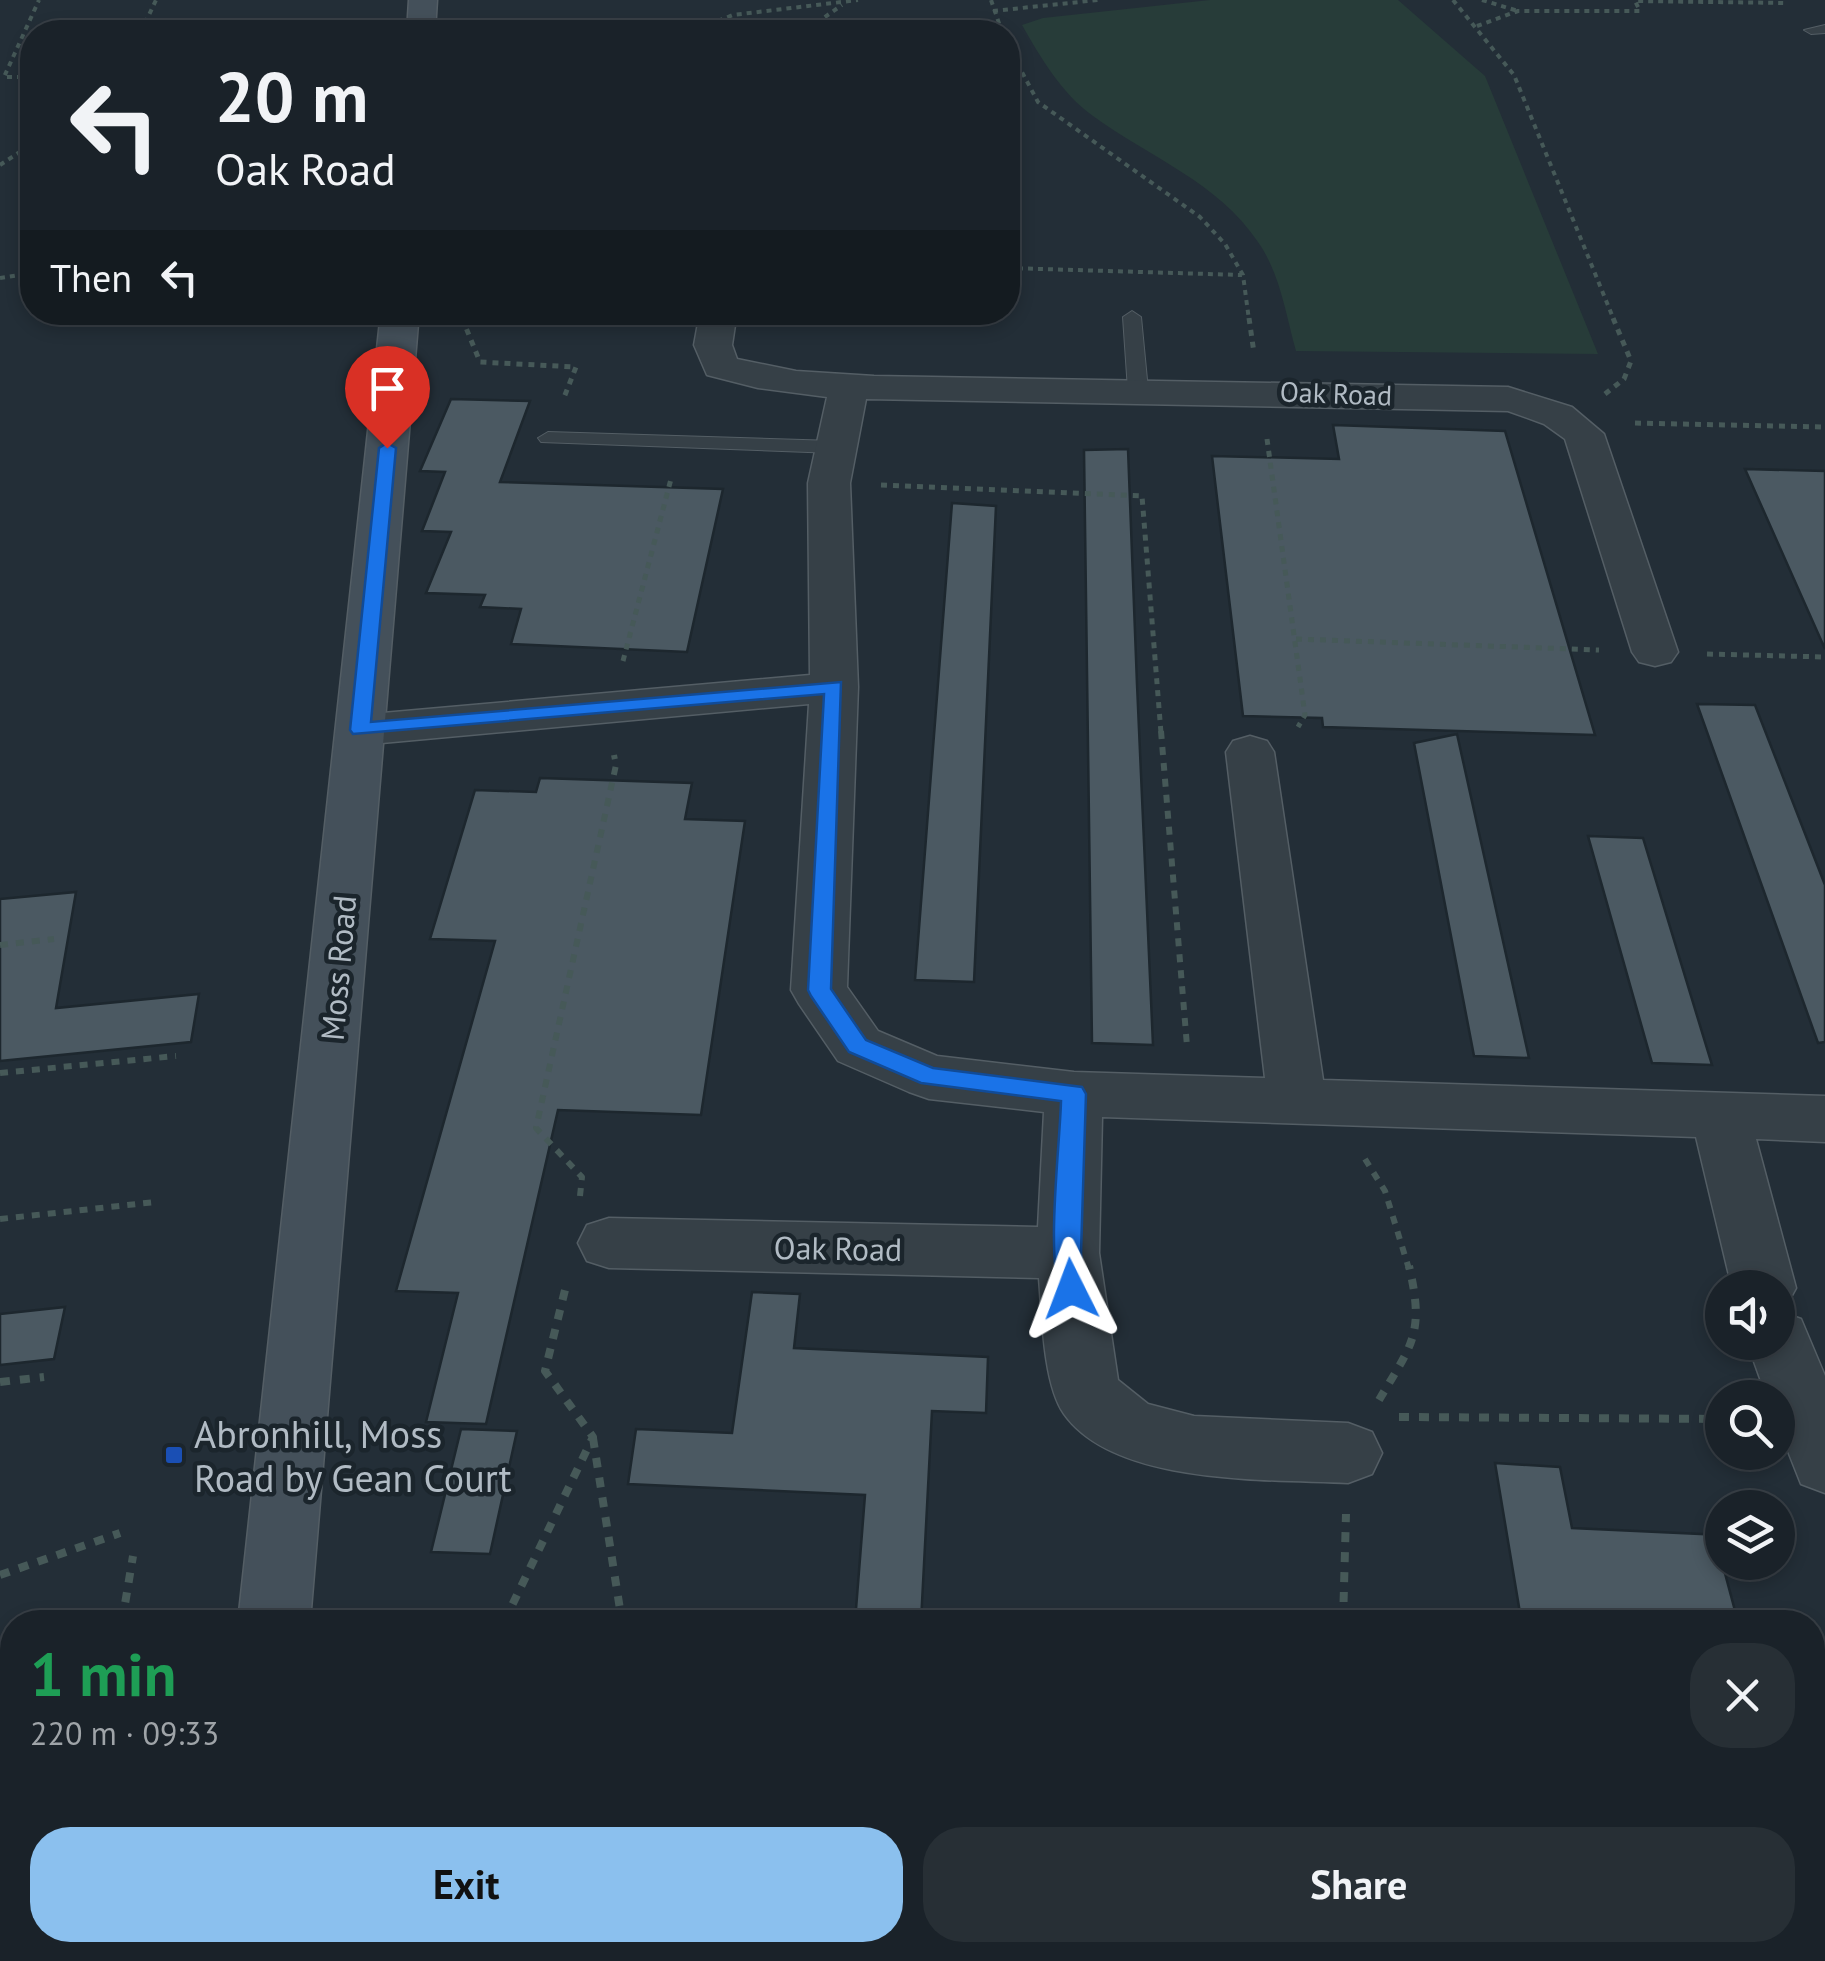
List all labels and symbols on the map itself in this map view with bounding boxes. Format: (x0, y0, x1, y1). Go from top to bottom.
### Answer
pin (345, 346, 430, 449)
street label: Oak Road (1279, 373, 1393, 413)
street label: Moss Road (311, 894, 365, 1042)
street label: Oak Road (773, 1226, 903, 1270)
position arrow (1019, 1237, 1123, 1341)
place label: Abronhill, Moss Road by Gean Court (194, 1409, 512, 1502)
marker: Abronhill, Moss Road by Gean Court (163, 1444, 185, 1466)

